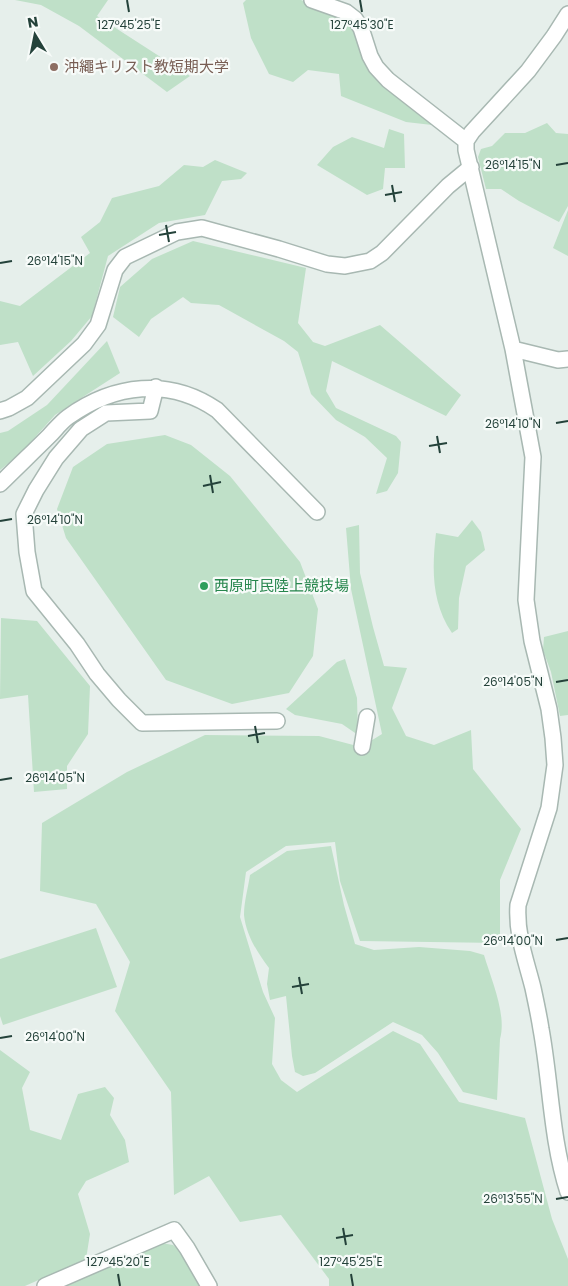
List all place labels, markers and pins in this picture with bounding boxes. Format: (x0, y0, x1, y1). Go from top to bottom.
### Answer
place label: 沖繩キリスト教短期大学 (64, 56, 229, 77)
marker: 沖繩キリスト教短期大学 (48, 61, 60, 73)
place label: 西原町民陸上競技場 (214, 575, 349, 596)
marker: 西原町民陸上競技場 (198, 580, 210, 592)

